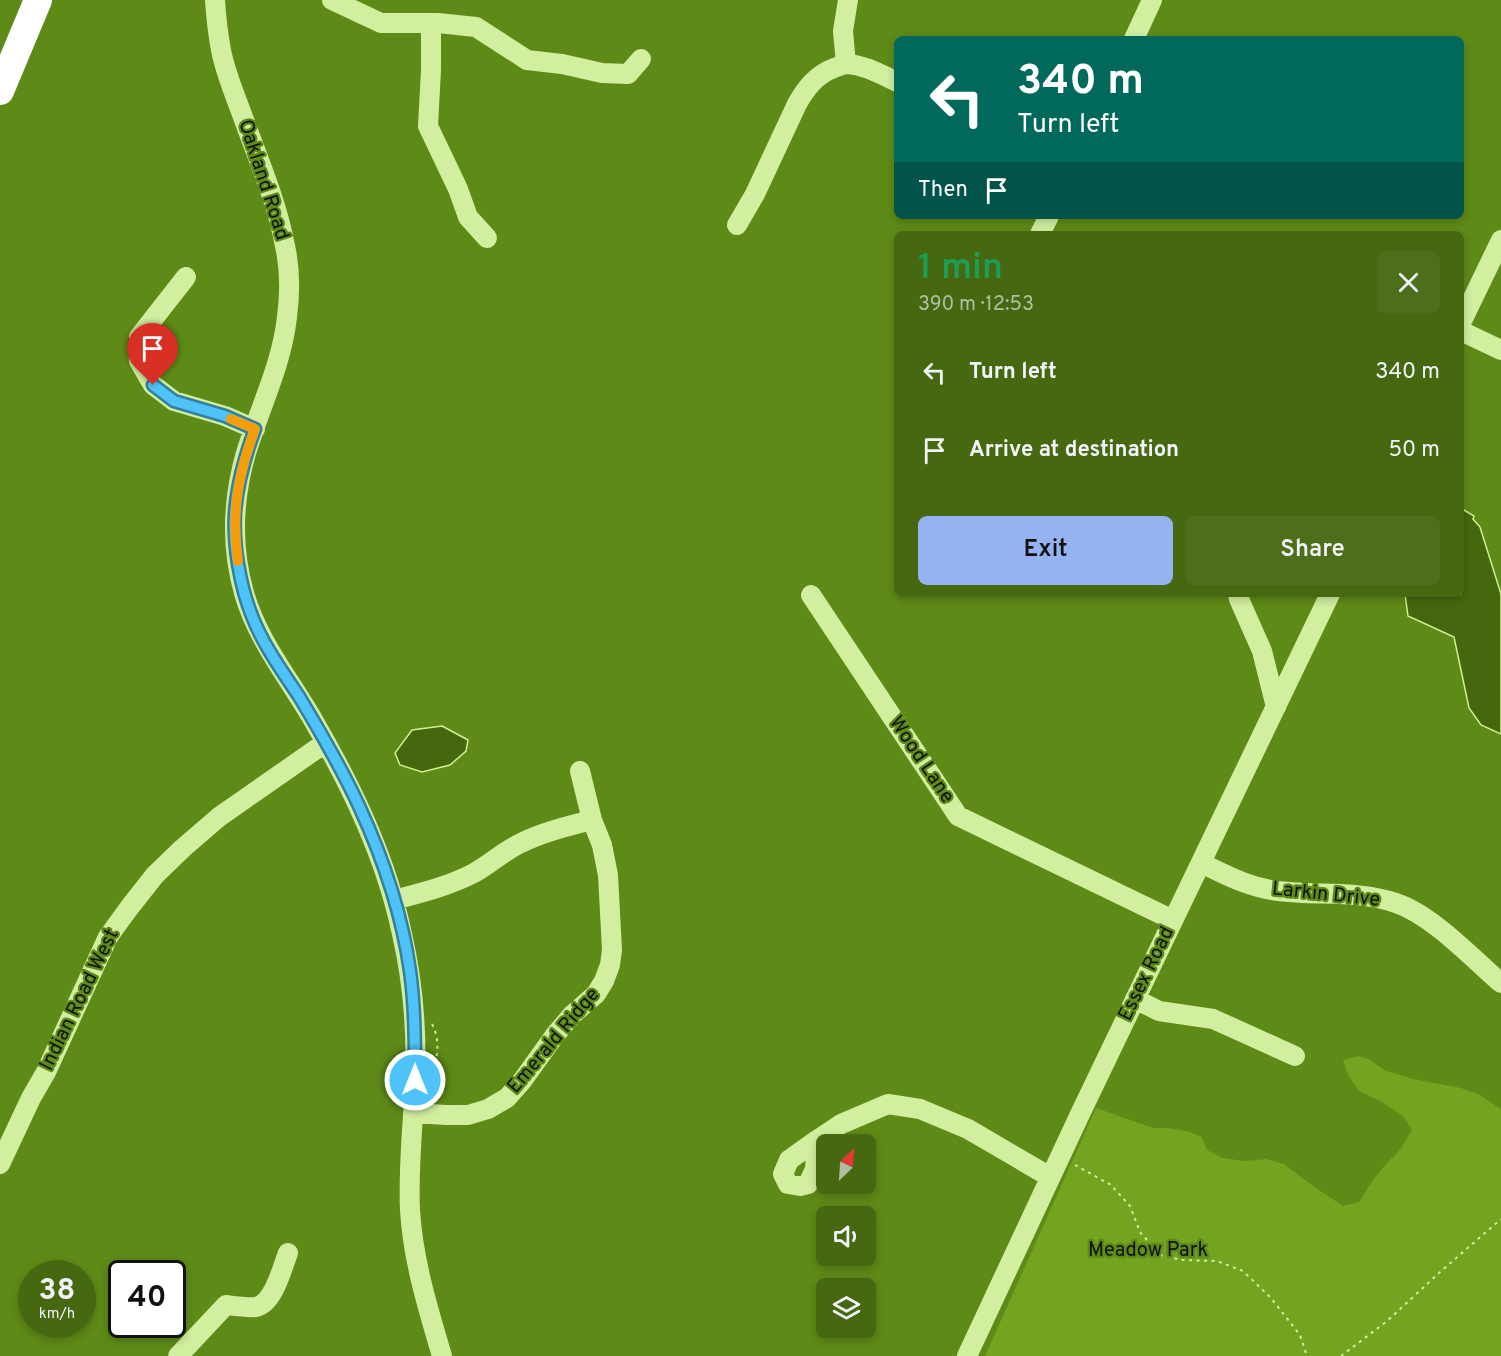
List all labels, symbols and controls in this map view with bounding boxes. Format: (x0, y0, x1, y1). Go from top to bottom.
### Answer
text: 340 m (1017, 56, 1144, 109)
icon: left (918, 60, 996, 138)
text: Turn left (1017, 108, 1119, 142)
street label: Oakland Road (231, 116, 295, 244)
icon: arrive (980, 174, 1013, 207)
text: Then (918, 177, 968, 204)
text: 1 min (918, 246, 1003, 292)
button: close (1377, 251, 1440, 314)
text: 390 m · 12:53 (918, 292, 1034, 318)
pin (127, 323, 178, 385)
icon: arrive (136, 332, 169, 365)
icon: left (918, 356, 951, 389)
text: Turn left (969, 359, 1057, 386)
text: 340 m (1375, 359, 1440, 386)
icon: arrive (918, 434, 951, 467)
text: Arrive at destination (969, 437, 1179, 464)
text: 50 m (1388, 437, 1440, 464)
button: Exit (918, 516, 1173, 585)
button: Share (1185, 516, 1440, 585)
street label: Wood Lane (882, 711, 960, 809)
street label: Larkin Drive (1271, 876, 1381, 914)
street label: Essex Road (1113, 923, 1181, 1025)
street label: Indian Road West (34, 925, 126, 1075)
street label: Emerald Ridge (502, 983, 606, 1099)
position arrow (383, 1048, 447, 1112)
north arrow (816, 1134, 876, 1194)
map controls (816, 1134, 876, 1338)
button: sound (816, 1206, 876, 1266)
park label: Meadow Park (1088, 1238, 1208, 1264)
speed limit sign: 40 (108, 1260, 186, 1338)
text: 38 (39, 1273, 75, 1310)
button: layers (816, 1278, 876, 1338)
text: km/h (39, 1305, 75, 1324)

